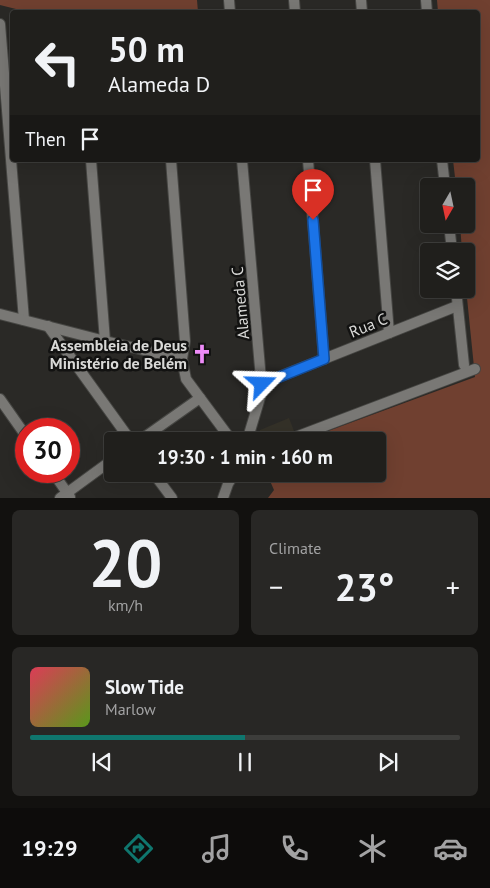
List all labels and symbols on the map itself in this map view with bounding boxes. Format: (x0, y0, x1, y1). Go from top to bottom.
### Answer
pin (292, 169, 334, 220)
north arrow (420, 178, 475, 232)
street label: Alameda C (227, 266, 253, 340)
street label: Rua C (346, 308, 390, 342)
place label: Assembleia de Deus Ministério de Belém (50, 335, 187, 373)
church icon: Assembleia de Deus Ministério de Belém (191, 343, 213, 365)
position arrow (235, 357, 287, 409)
speed limit sign: 30 (15, 418, 80, 483)

